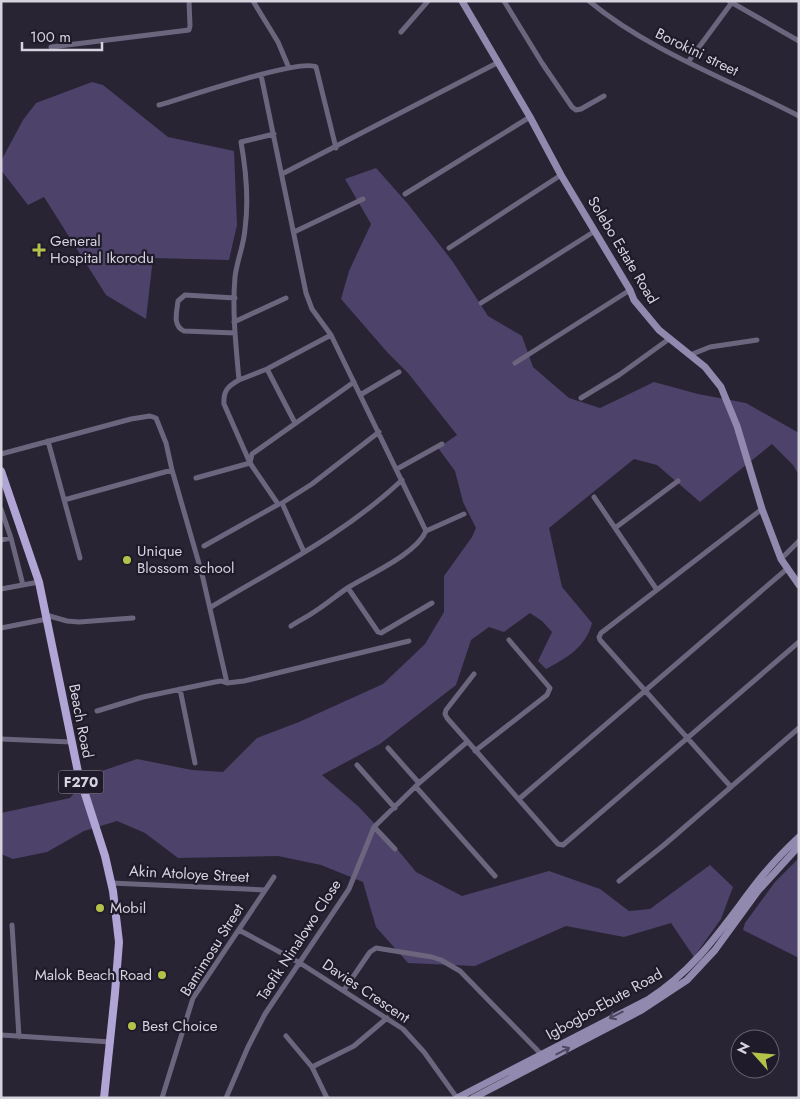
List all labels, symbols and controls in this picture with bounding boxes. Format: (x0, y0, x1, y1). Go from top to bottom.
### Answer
scale bar (22, 20, 102, 52)
street label: Borokini street (652, 22, 743, 82)
text: 100 m (30, 26, 71, 48)
street label: Solebo Estate Road (582, 192, 664, 308)
place label: General Hospital Ikorodu (50, 230, 154, 269)
marker: General Hospital Ikorodu (32, 243, 46, 257)
place label: Unique Blossom school (137, 540, 234, 579)
marker: Unique Blossom school (121, 554, 133, 566)
street label: Beach Road (63, 682, 99, 760)
road number: F270 (58, 770, 104, 794)
street label: Akin Atoloye Street (128, 860, 250, 888)
street label: Taofik Ninalowo Close (251, 875, 347, 1005)
place label: Mobil (110, 897, 146, 919)
street label: Bamimosu Street (175, 899, 249, 1000)
marker: Mobil (94, 902, 106, 914)
street label: Davies Crescent (318, 954, 415, 1029)
street label: Igbogbo-Ebute Road (542, 963, 666, 1045)
place label: Malok Beach Road (35, 964, 152, 986)
marker: Malok Beach Road (156, 969, 168, 981)
one-way arrow (609, 1011, 624, 1020)
place label: Best Choice (142, 1015, 218, 1037)
marker: Best Choice (126, 1020, 138, 1032)
north arrow (730, 1029, 780, 1079)
text: N (732, 1039, 755, 1058)
one-way arrow (555, 1045, 570, 1055)

